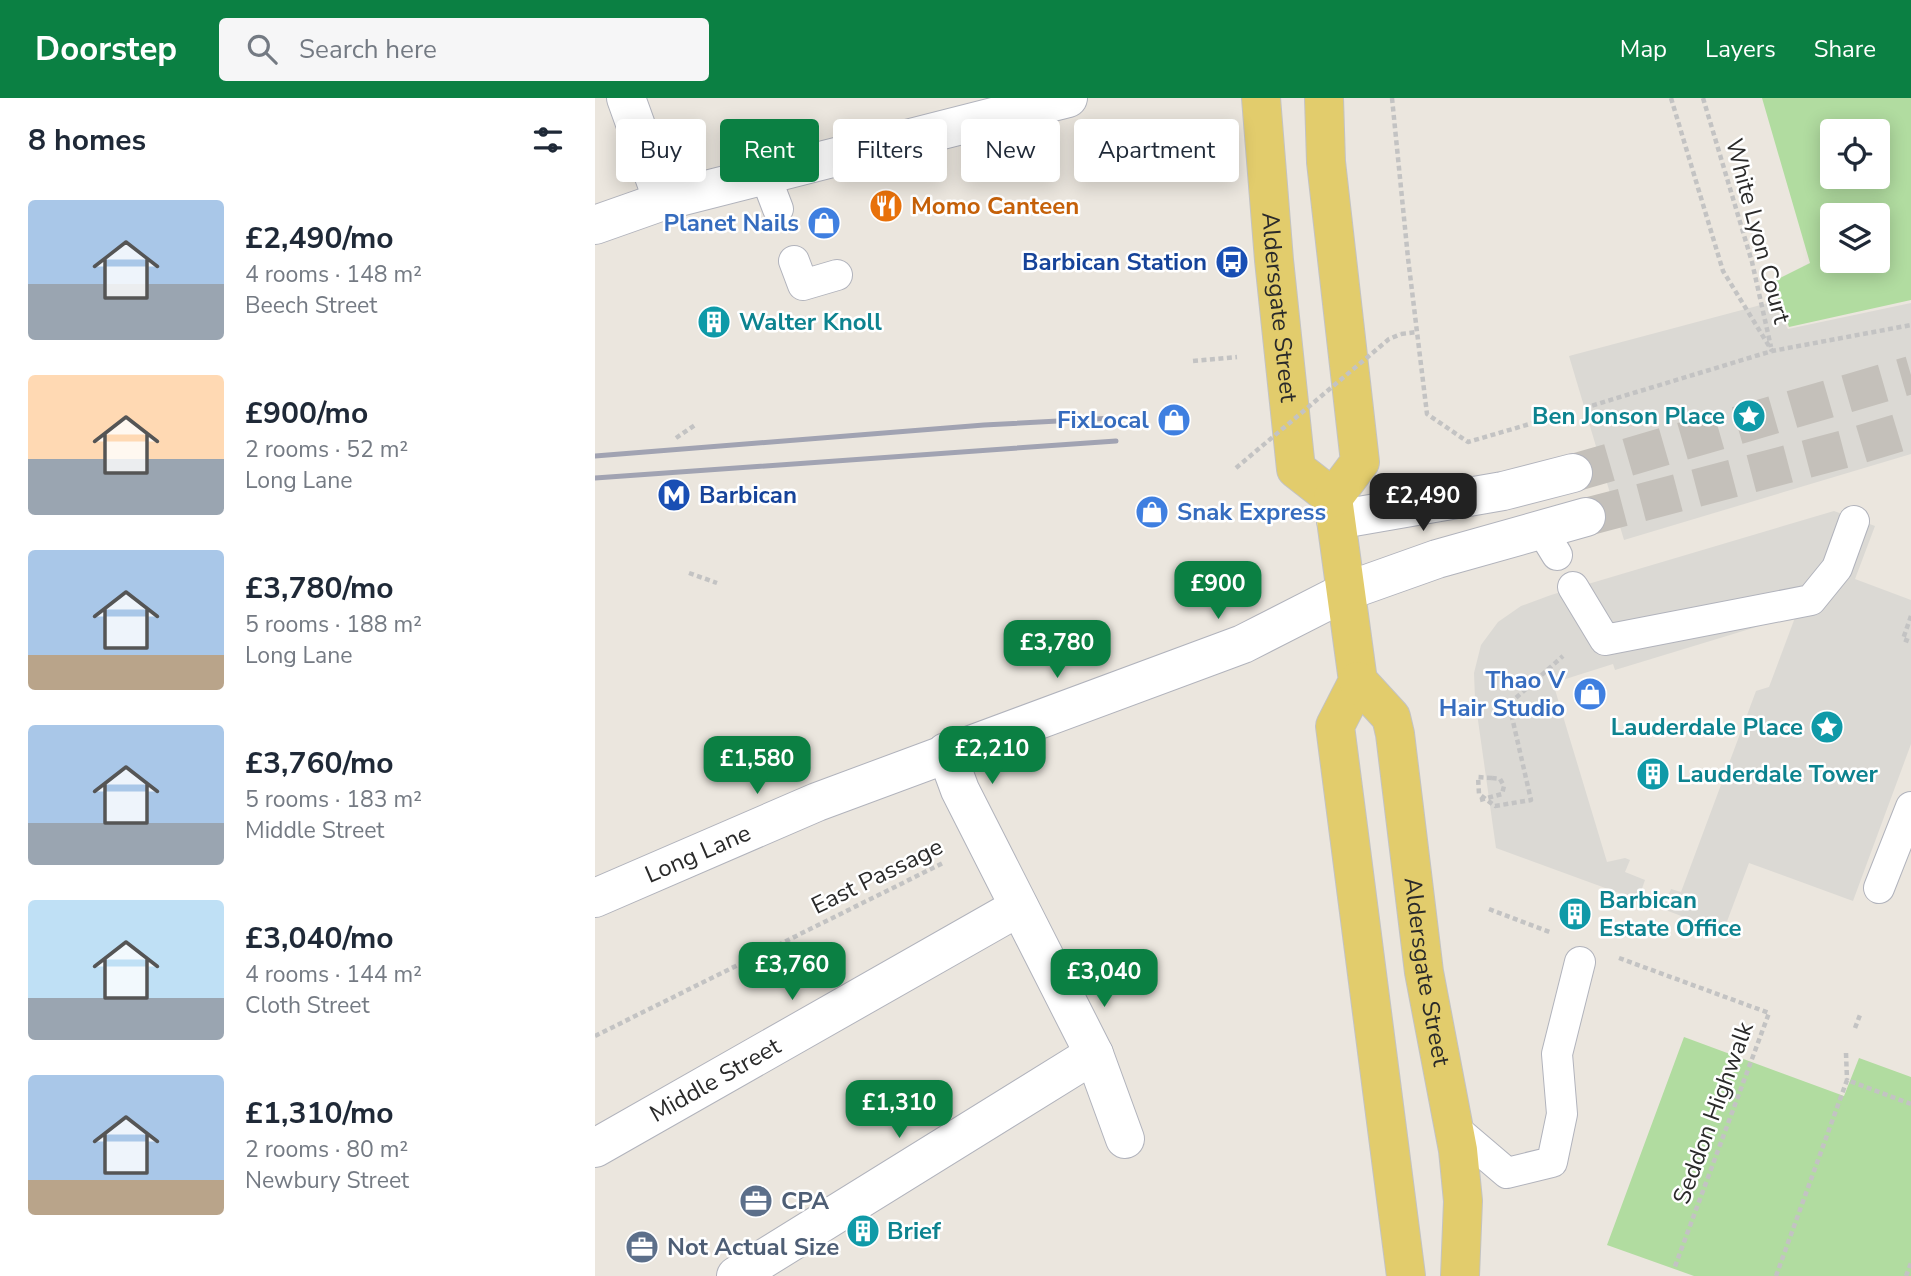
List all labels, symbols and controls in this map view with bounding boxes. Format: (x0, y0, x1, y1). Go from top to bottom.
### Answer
search box (219, 18, 709, 81)
text: Doorstep (35, 27, 177, 72)
icon: search (243, 30, 281, 68)
text: Search here (299, 32, 437, 67)
text: Map (1620, 33, 1667, 65)
text: Layers (1705, 33, 1776, 65)
text: Share (1814, 33, 1876, 65)
chip: Buy (616, 119, 706, 182)
chip: Rent (720, 119, 819, 182)
chip: Filters (833, 119, 947, 182)
chip: New (961, 119, 1060, 182)
chip: Apartment (1074, 119, 1239, 182)
map controls (1820, 119, 1890, 273)
button: locate (1820, 119, 1890, 189)
text: 8 homes (28, 120, 146, 161)
icon: filters (529, 121, 567, 159)
street label: White Lyon Court (1718, 135, 1798, 327)
restaurant icon: Momo Canteen (867, 187, 905, 225)
place label: Momo Canteen (911, 190, 1079, 222)
button: layers (1820, 203, 1890, 273)
shop icon: Planet Nails (805, 204, 843, 242)
place label: Planet Nails (663, 207, 799, 239)
street label: Aldersgate Street (1254, 211, 1305, 404)
text: £2,490/mo (245, 218, 394, 259)
icon: home (84, 228, 168, 312)
bus stop icon: Barbican Station (1213, 243, 1251, 281)
place label: Barbican Station (1022, 246, 1207, 278)
text: 4 rooms · 148 m² (245, 259, 422, 290)
text: Beech Street (245, 290, 377, 321)
building icon: Walter Knoll (695, 303, 733, 341)
place label: Walter Knoll (739, 306, 882, 338)
text: £900/mo (245, 393, 368, 434)
place icon: Ben Jonson Place (1730, 397, 1768, 435)
place label: Ben Jonson Place (1532, 400, 1725, 432)
shop icon: FixLocal (1155, 401, 1193, 439)
icon: home (84, 403, 168, 487)
place label: FixLocal (1057, 404, 1149, 436)
text: 2 rooms · 52 m² (245, 434, 408, 465)
text: Long Lane (245, 465, 353, 496)
pin: £2,490 (1366, 474, 1480, 533)
metro station icon: Barbican (655, 476, 693, 514)
place label: Barbican (699, 479, 797, 511)
text: £2,490 (1386, 480, 1460, 511)
shop icon: Snak Express (1133, 493, 1171, 531)
place label: Snak Express (1177, 496, 1326, 528)
pin: £900 (1177, 561, 1259, 621)
text: £3,780/mo (245, 568, 394, 609)
text: £900 (1190, 568, 1246, 599)
icon: home (84, 578, 168, 662)
text: 5 rooms · 188 m² (245, 609, 422, 640)
pin: £3,780 (1000, 620, 1114, 680)
text: £3,780 (1020, 627, 1094, 658)
text: Long Lane (245, 640, 353, 671)
place label: Thao V Hair Studio (1439, 664, 1566, 724)
shop icon: Thao V Hair Studio (1571, 675, 1609, 713)
place icon: Lauderdale Place (1808, 708, 1846, 746)
place label: Lauderdale Place (1611, 711, 1803, 743)
pin: £2,210 (935, 726, 1049, 786)
text: £2,210 (955, 733, 1029, 764)
pin: £1,580 (700, 736, 814, 796)
text: £3,760/mo (245, 743, 394, 784)
text: £1,580 (720, 743, 794, 774)
icon: home (84, 753, 168, 837)
building icon: Lauderdale Tower (1634, 755, 1672, 793)
place label: Lauderdale Tower (1677, 758, 1879, 790)
text: 5 rooms · 183 m² (245, 784, 422, 815)
text: Middle Street (245, 815, 384, 846)
street label: Long Lane (640, 817, 756, 891)
street label: East Passage (806, 830, 948, 922)
street label: Aldersgate Street (1397, 875, 1458, 1069)
place label: Barbican Estate Office (1599, 884, 1742, 944)
building icon: Barbican Estate Office (1556, 895, 1594, 933)
text: £3,040/mo (245, 918, 394, 959)
icon: home (84, 928, 168, 1012)
pin: £3,760 (735, 942, 849, 1002)
text: £3,760 (755, 949, 829, 980)
pin: £3,040 (1047, 950, 1161, 1009)
text: £3,040 (1067, 956, 1141, 987)
text: 4 rooms · 144 m² (245, 959, 422, 990)
text: Cloth Street (245, 990, 370, 1021)
street label: Seddon Highwalk (1665, 1016, 1761, 1209)
street label: Middle Street (644, 1030, 787, 1130)
pin: £1,310 (842, 1080, 956, 1140)
text: £1,310 (862, 1087, 936, 1118)
text: £1,310/mo (245, 1093, 394, 1134)
icon: home (84, 1103, 168, 1187)
text: 2 rooms · 80 m² (245, 1134, 408, 1165)
text: Newbury Street (245, 1165, 409, 1196)
office icon: CPA (737, 1182, 775, 1220)
place label: CPA (781, 1185, 829, 1217)
building icon: Brief (844, 1212, 882, 1250)
place label: Brief (887, 1215, 942, 1247)
office icon: Not Actual Size (623, 1228, 661, 1266)
place label: Not Actual Size (667, 1231, 839, 1263)

